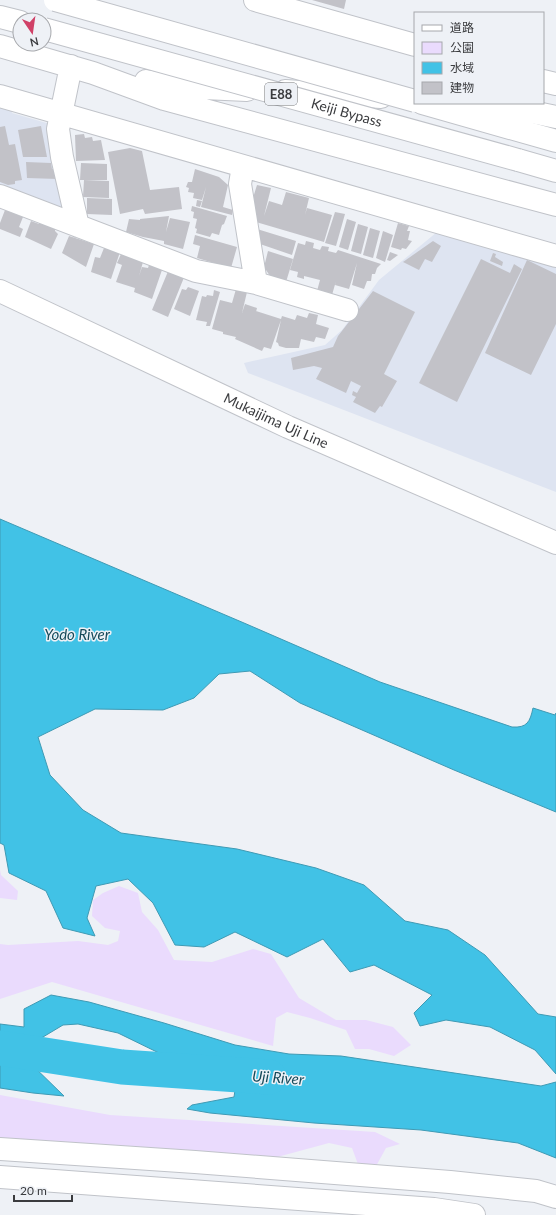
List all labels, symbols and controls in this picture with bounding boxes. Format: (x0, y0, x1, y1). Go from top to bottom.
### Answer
north arrow (12, 12, 52, 52)
legend (414, 12, 544, 104)
text: 道路 (450, 20, 474, 35)
text: N (29, 35, 40, 50)
text: 公園 (450, 40, 474, 55)
text: 水域 (450, 60, 474, 75)
text: 建物 (450, 80, 474, 95)
road number: E88 (265, 83, 297, 105)
street label: Keiji Bypass (309, 94, 384, 130)
street label: Mukaijima Uji Line (221, 389, 331, 451)
water label: Yodo River (44, 625, 111, 643)
water label: Uji River (252, 1066, 305, 1088)
scale bar (14, 1177, 72, 1203)
text: 20 m (20, 1183, 47, 1198)

